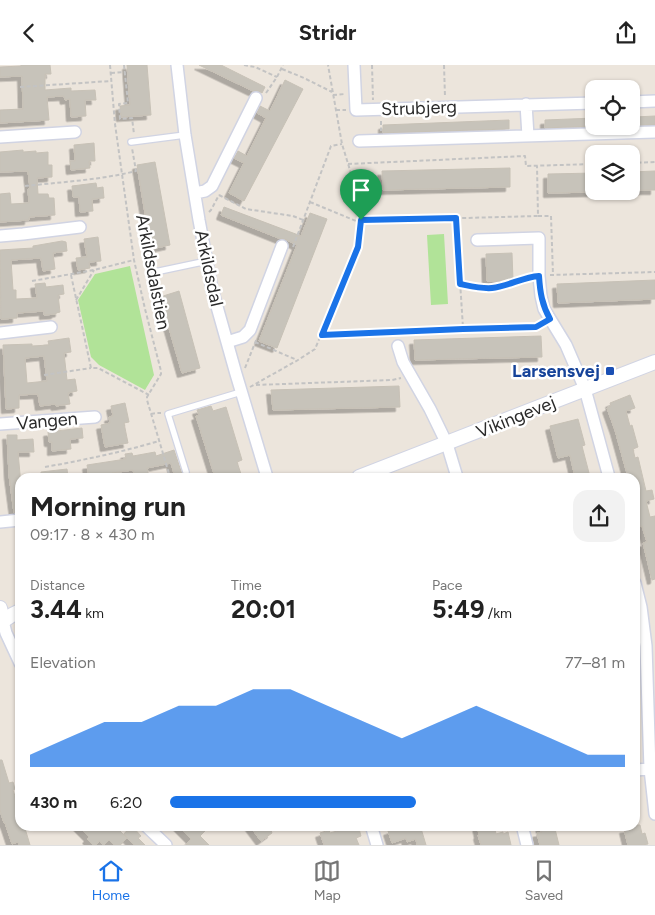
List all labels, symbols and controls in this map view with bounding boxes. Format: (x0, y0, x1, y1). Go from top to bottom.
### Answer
icon: back (15, 19, 43, 47)
text: Stridr (299, 19, 356, 46)
icon: share (612, 19, 640, 47)
map controls (585, 80, 640, 200)
button: locate (585, 80, 640, 135)
street label: Strubjerg (381, 96, 457, 120)
button: layers (585, 145, 640, 200)
pin (340, 169, 382, 220)
icon: arrive (347, 176, 375, 204)
street label: Arkildsdalstien (131, 212, 175, 332)
street label: Arkildsdal (190, 228, 228, 308)
place label: Larsensvej (512, 360, 600, 382)
marker: Larsensvej (604, 365, 616, 377)
street label: Vikingevej (473, 391, 559, 443)
street label: Vangen (15, 407, 79, 435)
text: Morning run (30, 489, 186, 523)
button: share (573, 490, 625, 542)
text: 09:17 · 8 × 430 m (30, 525, 155, 544)
text: Distance (30, 577, 85, 594)
text: Time (231, 577, 262, 594)
text: Pace (432, 577, 462, 594)
text: 3.44 (30, 594, 82, 624)
text: 20:01 (231, 594, 296, 624)
text: 5:49 (432, 594, 484, 624)
text: km (82, 605, 104, 622)
text: /km (484, 605, 512, 622)
text: Elevation (30, 653, 96, 672)
text: 77–81 m (565, 653, 625, 672)
text: 430 m (30, 793, 77, 812)
text: 6:20 (110, 793, 142, 812)
tab: Home (92, 857, 130, 904)
tab: Map (313, 857, 341, 904)
tab: Saved (525, 857, 563, 904)

